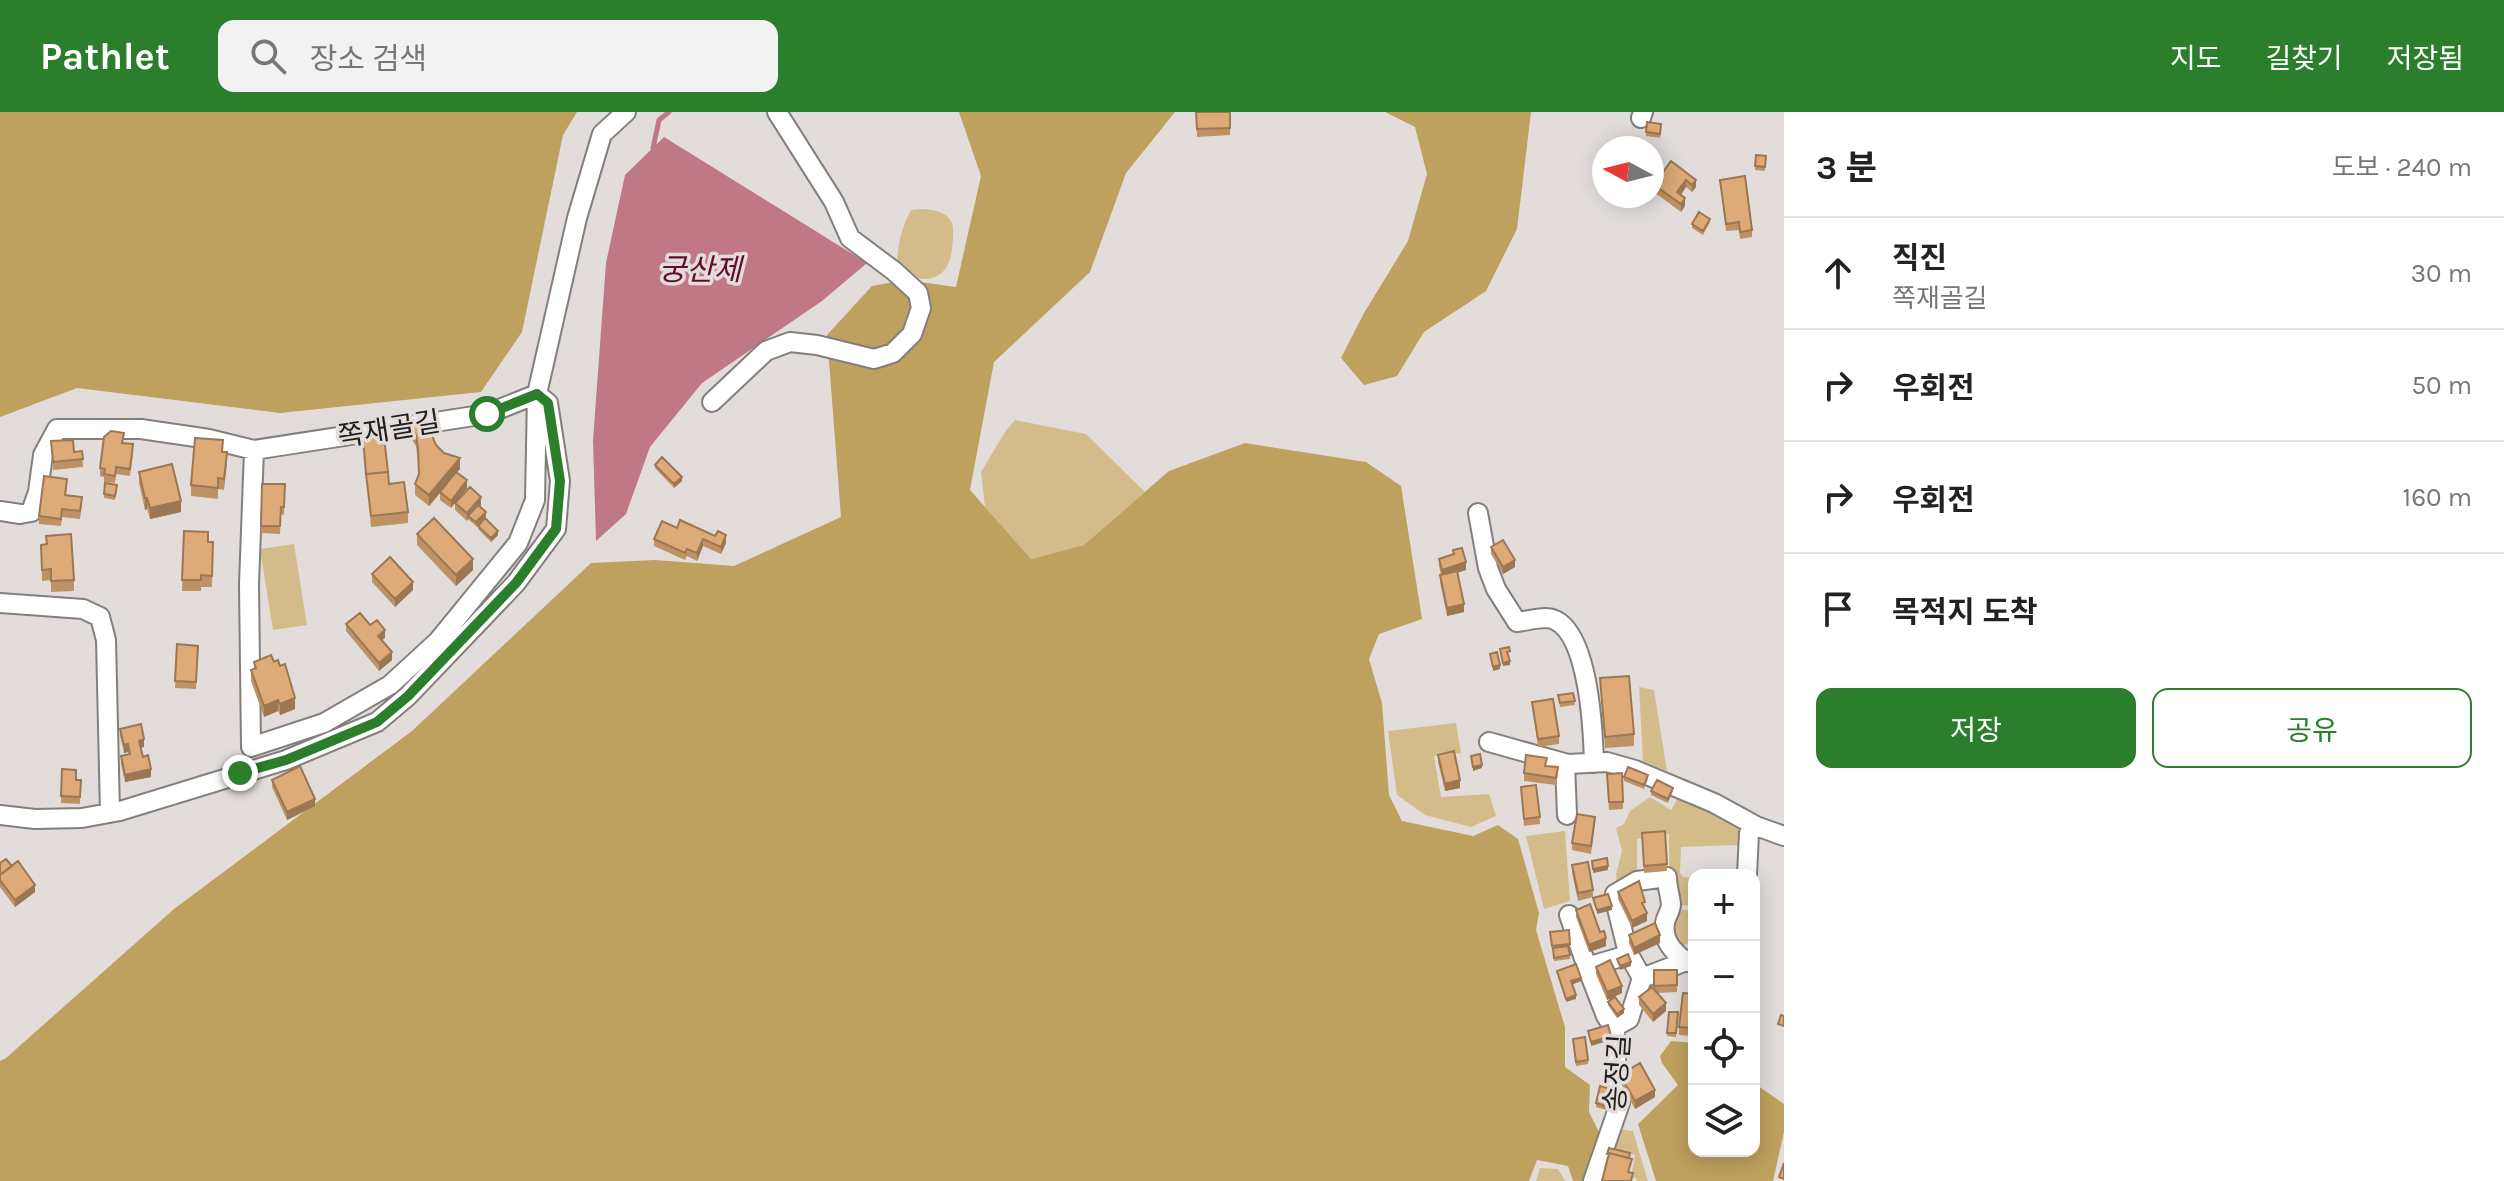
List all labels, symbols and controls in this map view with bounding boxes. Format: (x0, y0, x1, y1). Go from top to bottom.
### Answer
search box (218, 20, 778, 92)
text: Pathlet (40, 34, 170, 79)
icon: search (246, 34, 290, 78)
text: 장소 검색 (310, 41, 427, 77)
text: 지도 (2170, 42, 2221, 75)
text: 길찾기 (2265, 42, 2343, 75)
text: 저장됨 (2387, 42, 2464, 75)
north arrow (1592, 136, 1664, 208)
text: 3 분 (1816, 148, 1877, 188)
text: 도보 · 240 m (2332, 152, 2472, 183)
text: 직진 (1892, 240, 1947, 276)
icon: ahead (1816, 251, 1860, 295)
water label: 궁산제 (659, 252, 745, 288)
text: 30 m (2411, 258, 2472, 289)
text: 쪽재골길 (1892, 283, 1988, 314)
icon: right (1816, 363, 1860, 407)
text: 우회전 (1892, 370, 1975, 406)
text: 50 m (2411, 370, 2472, 401)
route start (469, 396, 505, 432)
street label: 쪽재골길 (336, 405, 442, 453)
icon: right (1816, 475, 1860, 519)
text: 우회전 (1892, 482, 1975, 518)
text: 160 m (2403, 482, 2472, 513)
icon: arrive (1816, 587, 1860, 631)
text: 목적지 도착 (1892, 594, 2038, 630)
button: 저장 (1816, 688, 2136, 768)
button: 공유 (2152, 688, 2472, 768)
route end (222, 755, 258, 791)
map controls (1688, 869, 1760, 1157)
button: + (1688, 869, 1760, 941)
button: − (1688, 941, 1760, 1013)
button: locate (1688, 1013, 1760, 1085)
street label: 송정길 (1598, 1033, 1636, 1113)
button: layers (1688, 1085, 1760, 1157)

